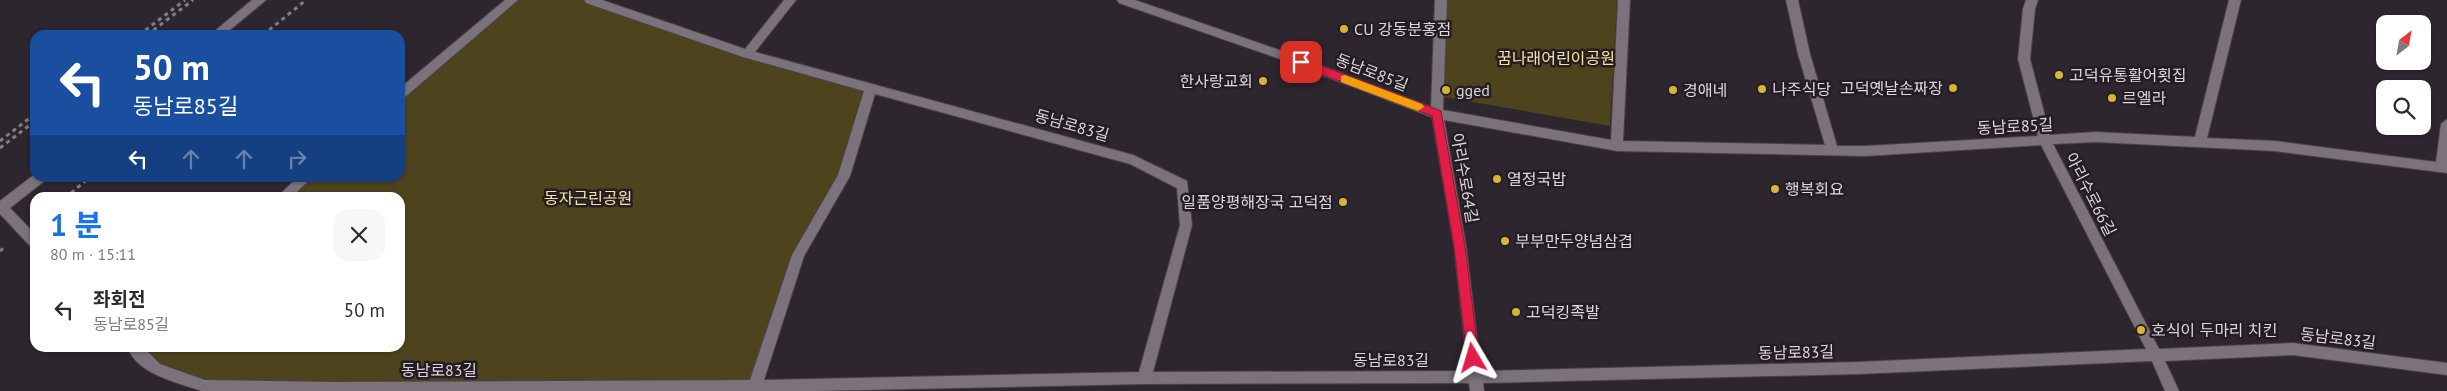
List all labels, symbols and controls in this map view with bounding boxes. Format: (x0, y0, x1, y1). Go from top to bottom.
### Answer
north arrow (2376, 15, 2431, 70)
map controls (2376, 15, 2431, 135)
place label: CU 강동분홍점 (1354, 19, 1451, 39)
marker: CU 강동분홍점 (1338, 23, 1350, 35)
pin (1280, 41, 1322, 83)
text: 50 m (133, 44, 210, 90)
icon: arrive (1287, 48, 1315, 76)
park label: 꿈나래어린이공원 (1497, 48, 1615, 68)
street label: 동남로85길 (1333, 49, 1411, 95)
icon: left (50, 50, 115, 115)
place label: 고덕유통활어횟집 (2069, 65, 2187, 85)
marker: 고덕유통활어횟집 (2053, 69, 2065, 81)
place label: 한사랑교회 (1179, 71, 1253, 91)
marker: 한사랑교회 (1257, 75, 1269, 87)
place label: 고덕옛날손짜장 (1840, 78, 1943, 98)
place label: 나주식당 (1772, 79, 1831, 99)
place label: gged (1456, 80, 1490, 100)
place label: 경애네 (1683, 80, 1727, 100)
button: search (2376, 80, 2431, 135)
marker: 고덕옛날손짜장 (1947, 82, 1959, 94)
marker: 나주식당 (1756, 83, 1768, 95)
marker: gged (1440, 84, 1452, 96)
marker: 경애네 (1667, 84, 1679, 96)
place label: 르엘라 (2122, 88, 2166, 108)
text: 동남로85길 (133, 92, 238, 120)
marker: 르엘라 (2106, 92, 2118, 104)
street label: 동남로83길 (1033, 105, 1111, 145)
street label: 동남로85길 (1976, 114, 2054, 138)
street label: 아리수로64길 (1447, 131, 1483, 225)
icon: left (124, 145, 152, 173)
icon: ahead (177, 145, 205, 173)
icon: ahead (230, 145, 258, 173)
icon: right (283, 145, 311, 173)
street label: 아리수로66길 (2061, 149, 2121, 239)
place label: 열정국밥 (1507, 169, 1566, 189)
marker: 열정국밥 (1491, 173, 1503, 185)
place label: 행복회요 (1785, 179, 1844, 199)
marker: 행복회요 (1769, 183, 1781, 195)
park label: 동자근린공원 (544, 188, 632, 208)
place label: 일품양평해장국 고덕점 (1182, 192, 1333, 212)
marker: 일품양평해장국 고덕점 (1337, 196, 1349, 208)
text: 1 분 (50, 205, 102, 244)
button: close (333, 209, 385, 261)
place label: 부부만두양념삼겹 (1515, 231, 1633, 251)
marker: 부부만두양념삼겹 (1499, 235, 1511, 247)
text: 80 m · 15:11 (50, 244, 136, 264)
text: 좌회전 (93, 287, 145, 311)
icon: left (50, 296, 78, 324)
text: 50 m (344, 298, 385, 322)
place label: 고덕킹족발 (1526, 302, 1600, 322)
marker: 고덕킹족발 (1510, 306, 1522, 318)
text: 동남로85길 (93, 314, 169, 334)
place label: 호식이 두마리 치킨 (2151, 320, 2277, 340)
street label: 동남로83길 (2299, 323, 2377, 353)
marker: 호식이 두마리 치킨 (2135, 324, 2147, 336)
position arrow (1446, 331, 1498, 383)
street label: 동남로83길 (1758, 341, 1834, 363)
street label: 동남로83길 (1353, 350, 1429, 370)
street label: 동남로83길 (401, 360, 477, 380)

